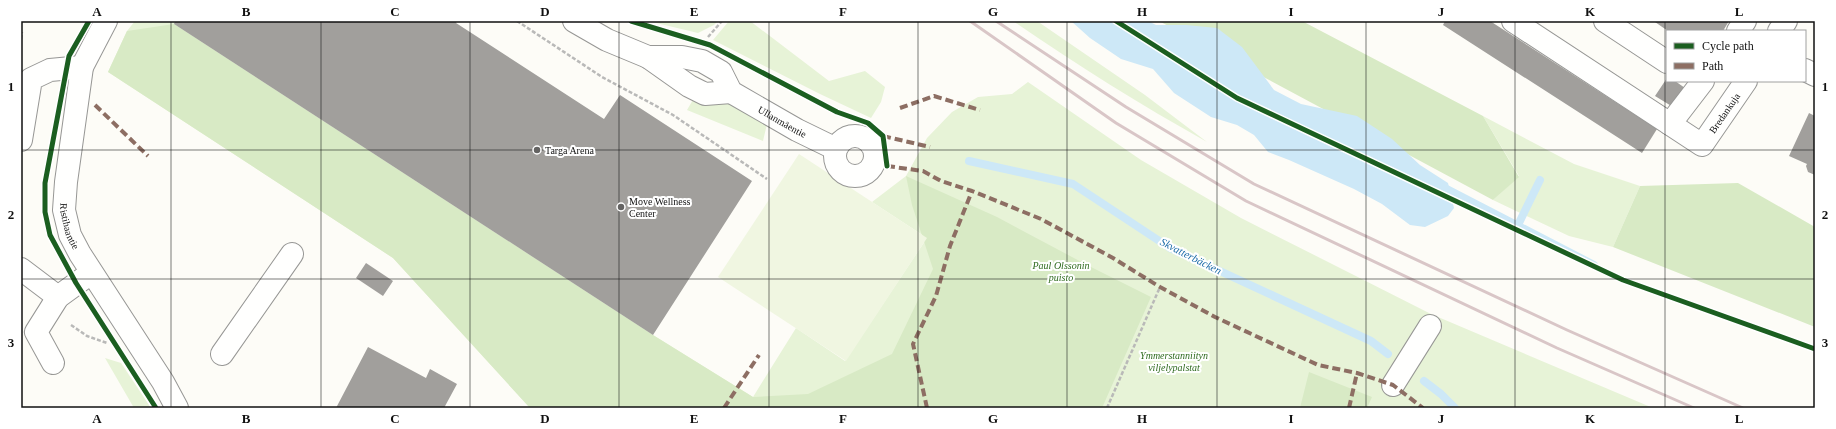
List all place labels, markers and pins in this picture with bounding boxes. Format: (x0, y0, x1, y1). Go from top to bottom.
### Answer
marker: Targa Arena (532, 145, 542, 155)
place label: Targa Arena (545, 145, 594, 156)
place label: Move Wellness Center (629, 196, 691, 219)
marker: Move Wellness Center (616, 202, 626, 212)

